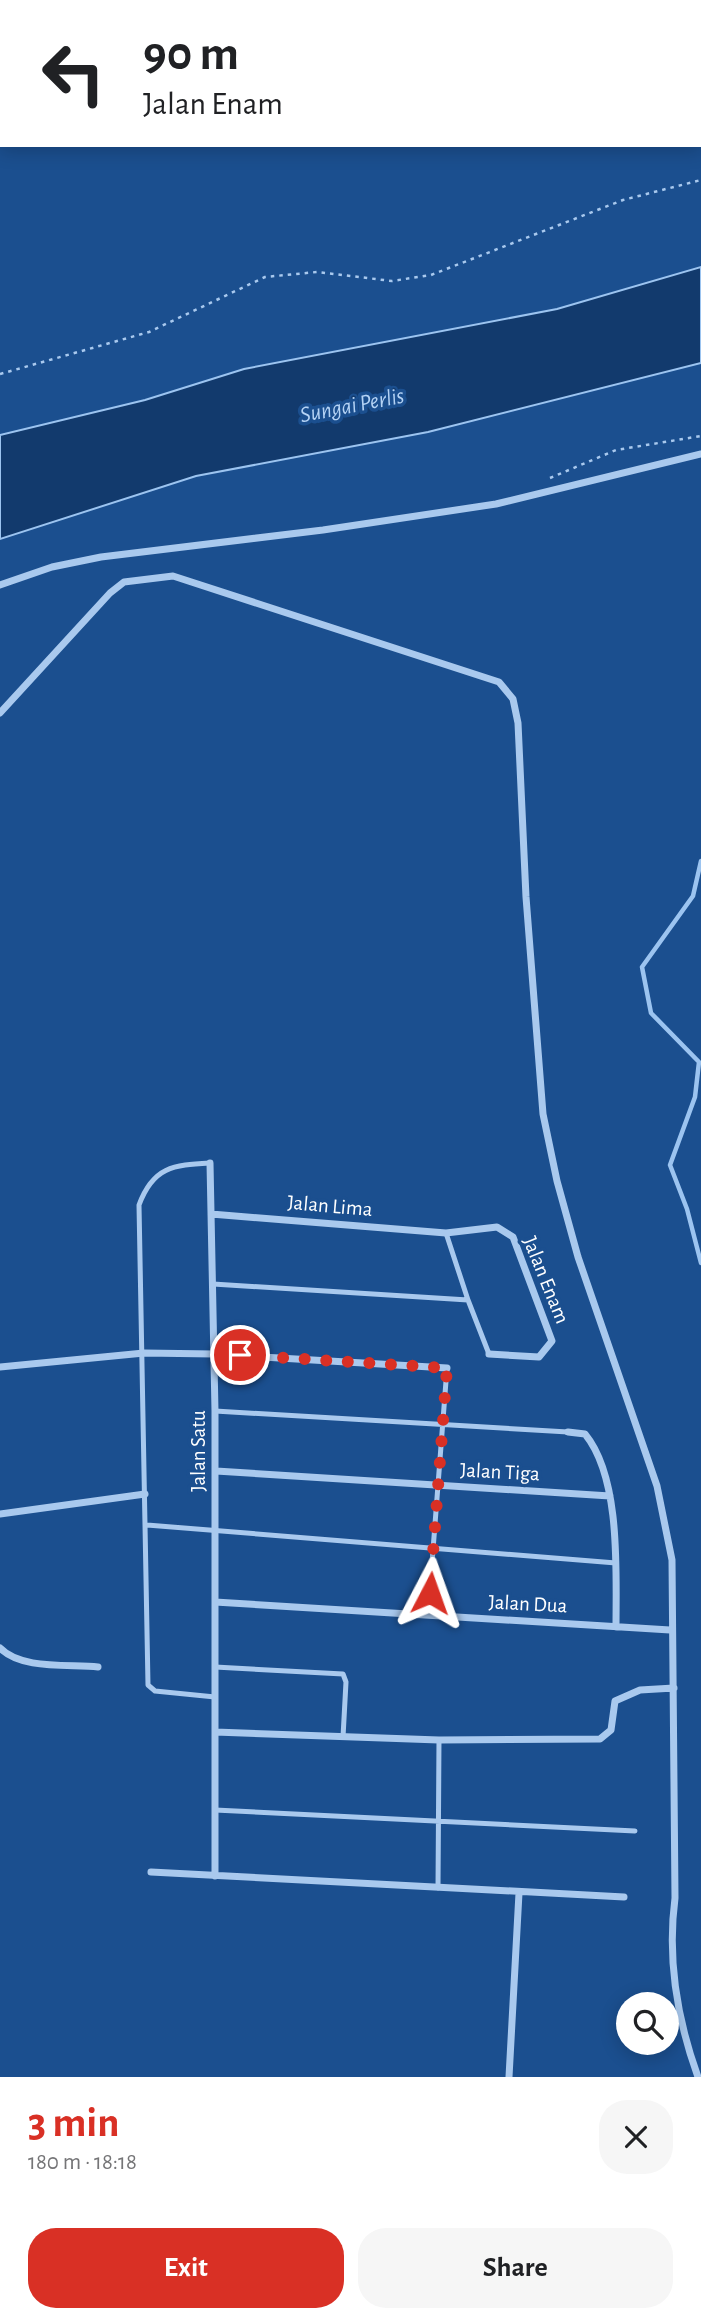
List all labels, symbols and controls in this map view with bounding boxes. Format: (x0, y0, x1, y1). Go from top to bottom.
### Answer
icon: left (28, 28, 119, 119)
text: 90 m (143, 30, 239, 79)
text: Jalan Enam (143, 88, 283, 120)
water label: Sungai Perlis (298, 385, 406, 427)
street label: Jalan Lima (287, 1192, 374, 1220)
street label: Jalan Enam (519, 1234, 573, 1326)
pin (210, 1325, 270, 1385)
icon: arrive (221, 1336, 259, 1374)
street label: Jalan Satu (188, 1410, 209, 1492)
street label: Jalan Tiga (460, 1459, 541, 1485)
position arrow (393, 1556, 467, 1630)
street label: Jalan Dua (488, 1591, 568, 1617)
map controls (616, 1992, 679, 2055)
button: search (616, 1992, 679, 2055)
button: close (599, 2100, 673, 2174)
text: 3 min (28, 2102, 120, 2144)
text: 180 m · 18:18 (28, 2151, 137, 2174)
button: Exit (28, 2228, 344, 2308)
button: Share (358, 2228, 673, 2308)

